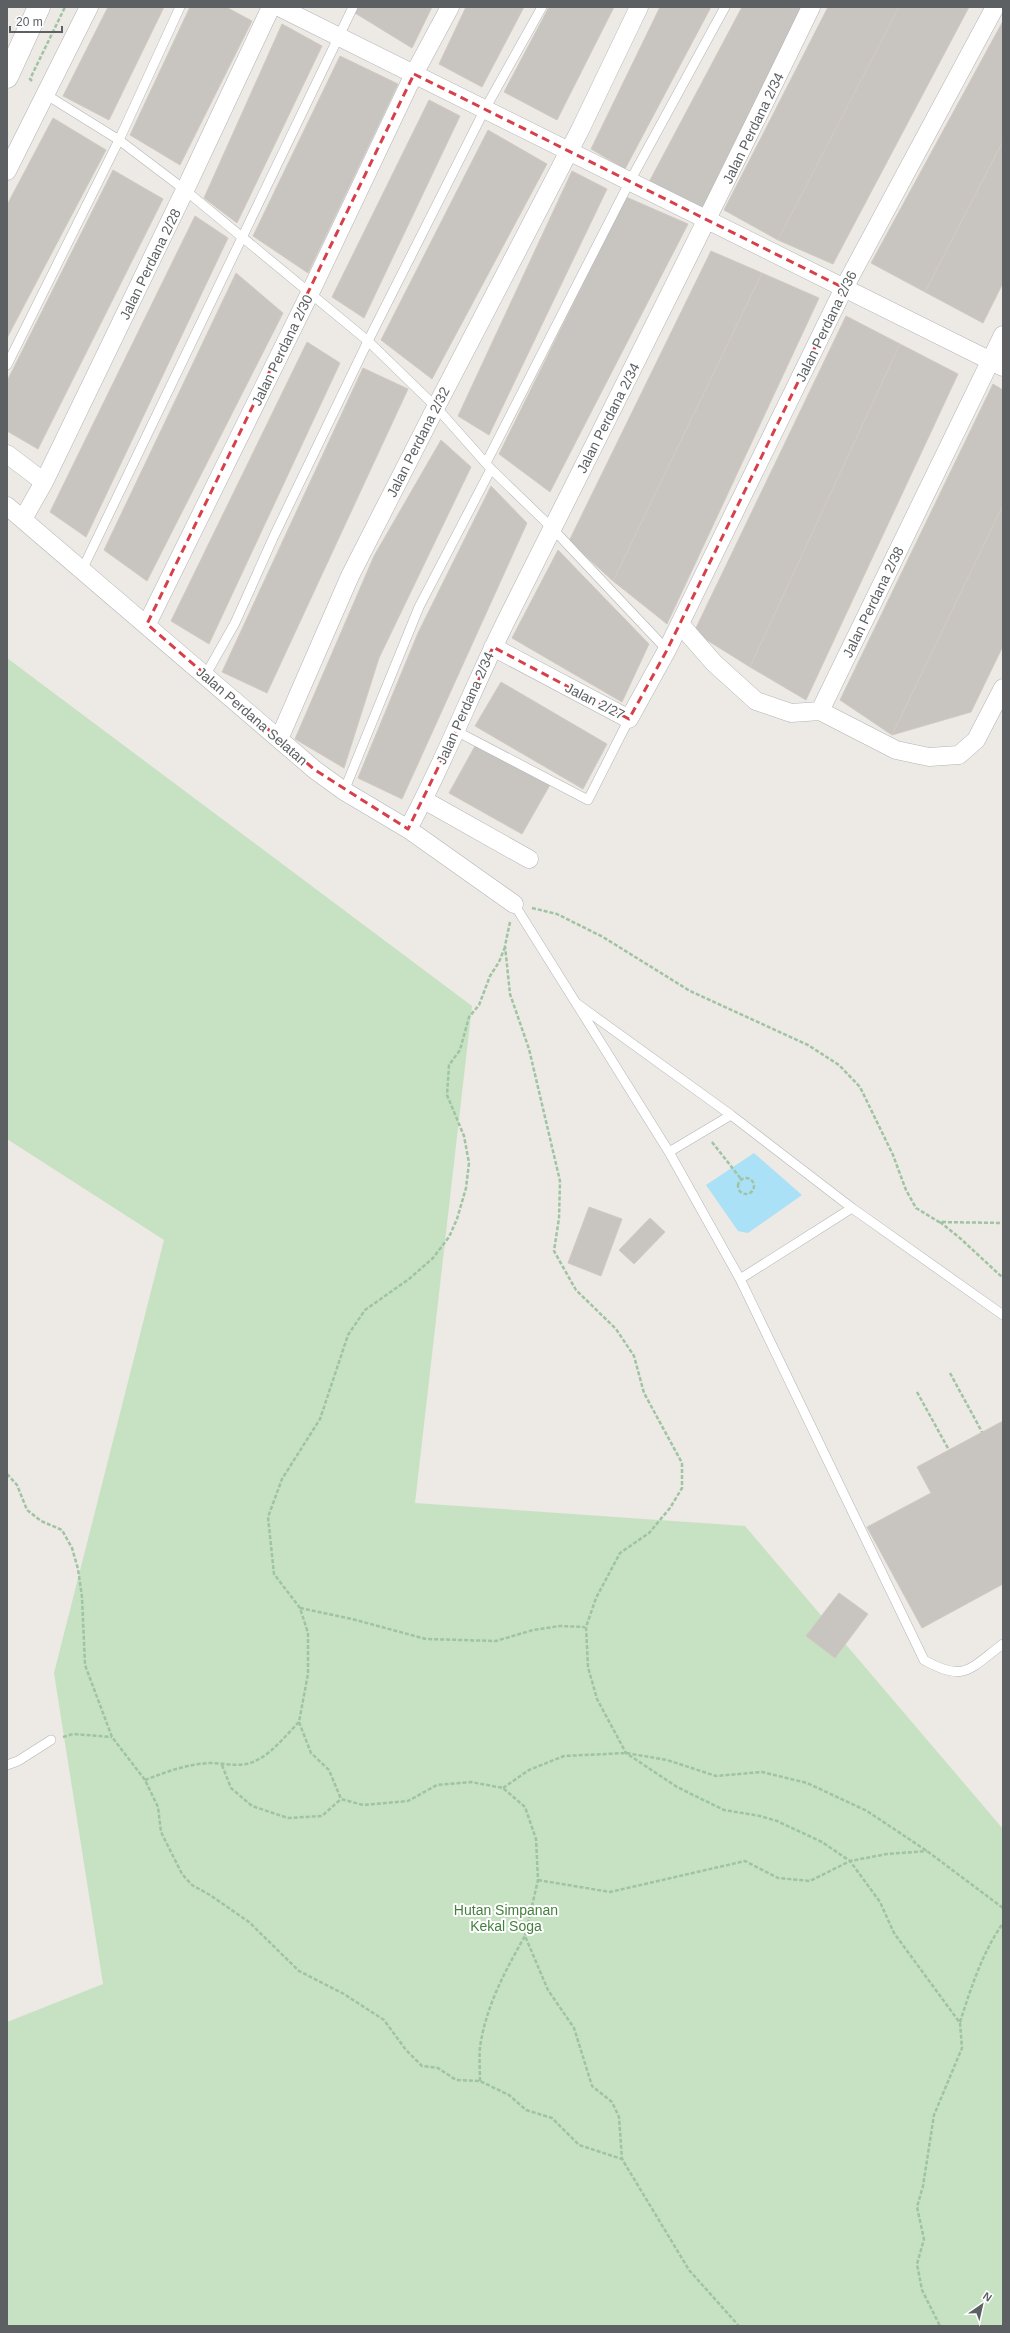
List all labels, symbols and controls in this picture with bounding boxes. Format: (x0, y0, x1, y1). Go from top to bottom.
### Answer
scale bar (10, 8, 62, 34)
text: 20 m (16, 15, 43, 29)
street label: Jalan Perdana 2/34 (719, 70, 787, 186)
street label: Jalan Perdana 2/28 (116, 206, 184, 322)
street label: Jalan Perdana 2/36 (792, 268, 860, 384)
street label: Jalan Perdana 2/30 (248, 292, 316, 408)
street label: Jalan Perdana 2/34 (573, 360, 643, 476)
street label: Jalan Perdana 2/32 (383, 384, 453, 500)
street label: Jalan Perdana 2/38 (839, 544, 907, 660)
street label: Jalan Perdana 2/34 (433, 649, 497, 767)
street label: Jalan Perdana Selatan (193, 663, 311, 769)
street label: Jalan 2/27 (563, 679, 628, 723)
park label: Hutan Simpanan Kekal Soga (454, 1902, 558, 1934)
north arrow (962, 2285, 1002, 2325)
text: N (981, 2290, 994, 2304)

